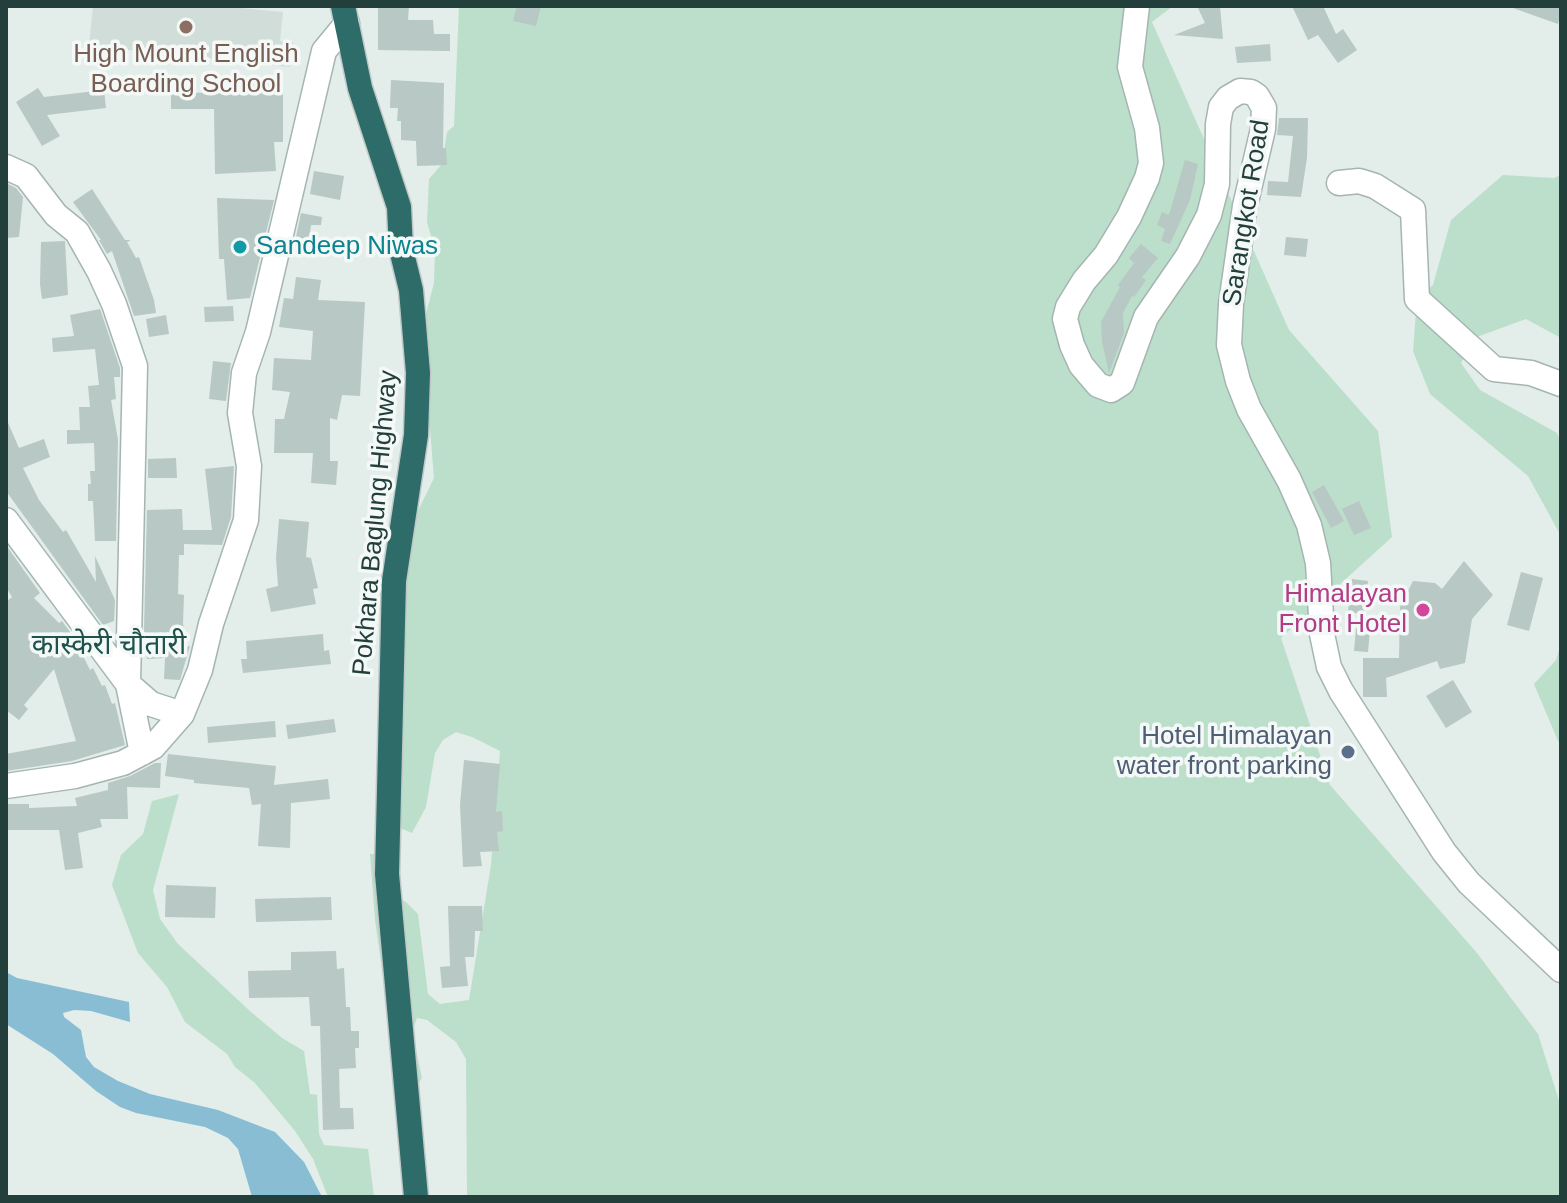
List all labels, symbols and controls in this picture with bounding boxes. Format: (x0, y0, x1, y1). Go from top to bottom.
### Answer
marker: High Mount English Boarding School (177, 18, 195, 36)
place label: High Mount English Boarding School (73, 39, 299, 100)
street label: Sarangkot Road (1217, 118, 1277, 308)
place label: Sandeep Niwas (256, 231, 438, 263)
marker: Sandeep Niwas (231, 238, 249, 256)
street label: Pokhara Baglung Highway (347, 369, 405, 677)
place label: Himalayan Front Hotel (1278, 579, 1407, 640)
marker: Himalayan Front Hotel (1414, 601, 1432, 619)
district label: कास्केरी चौतारी (32, 629, 186, 663)
place label: Hotel Himalayan water front parking (1117, 721, 1332, 782)
marker: Hotel Himalayan water front parking (1339, 743, 1357, 761)

